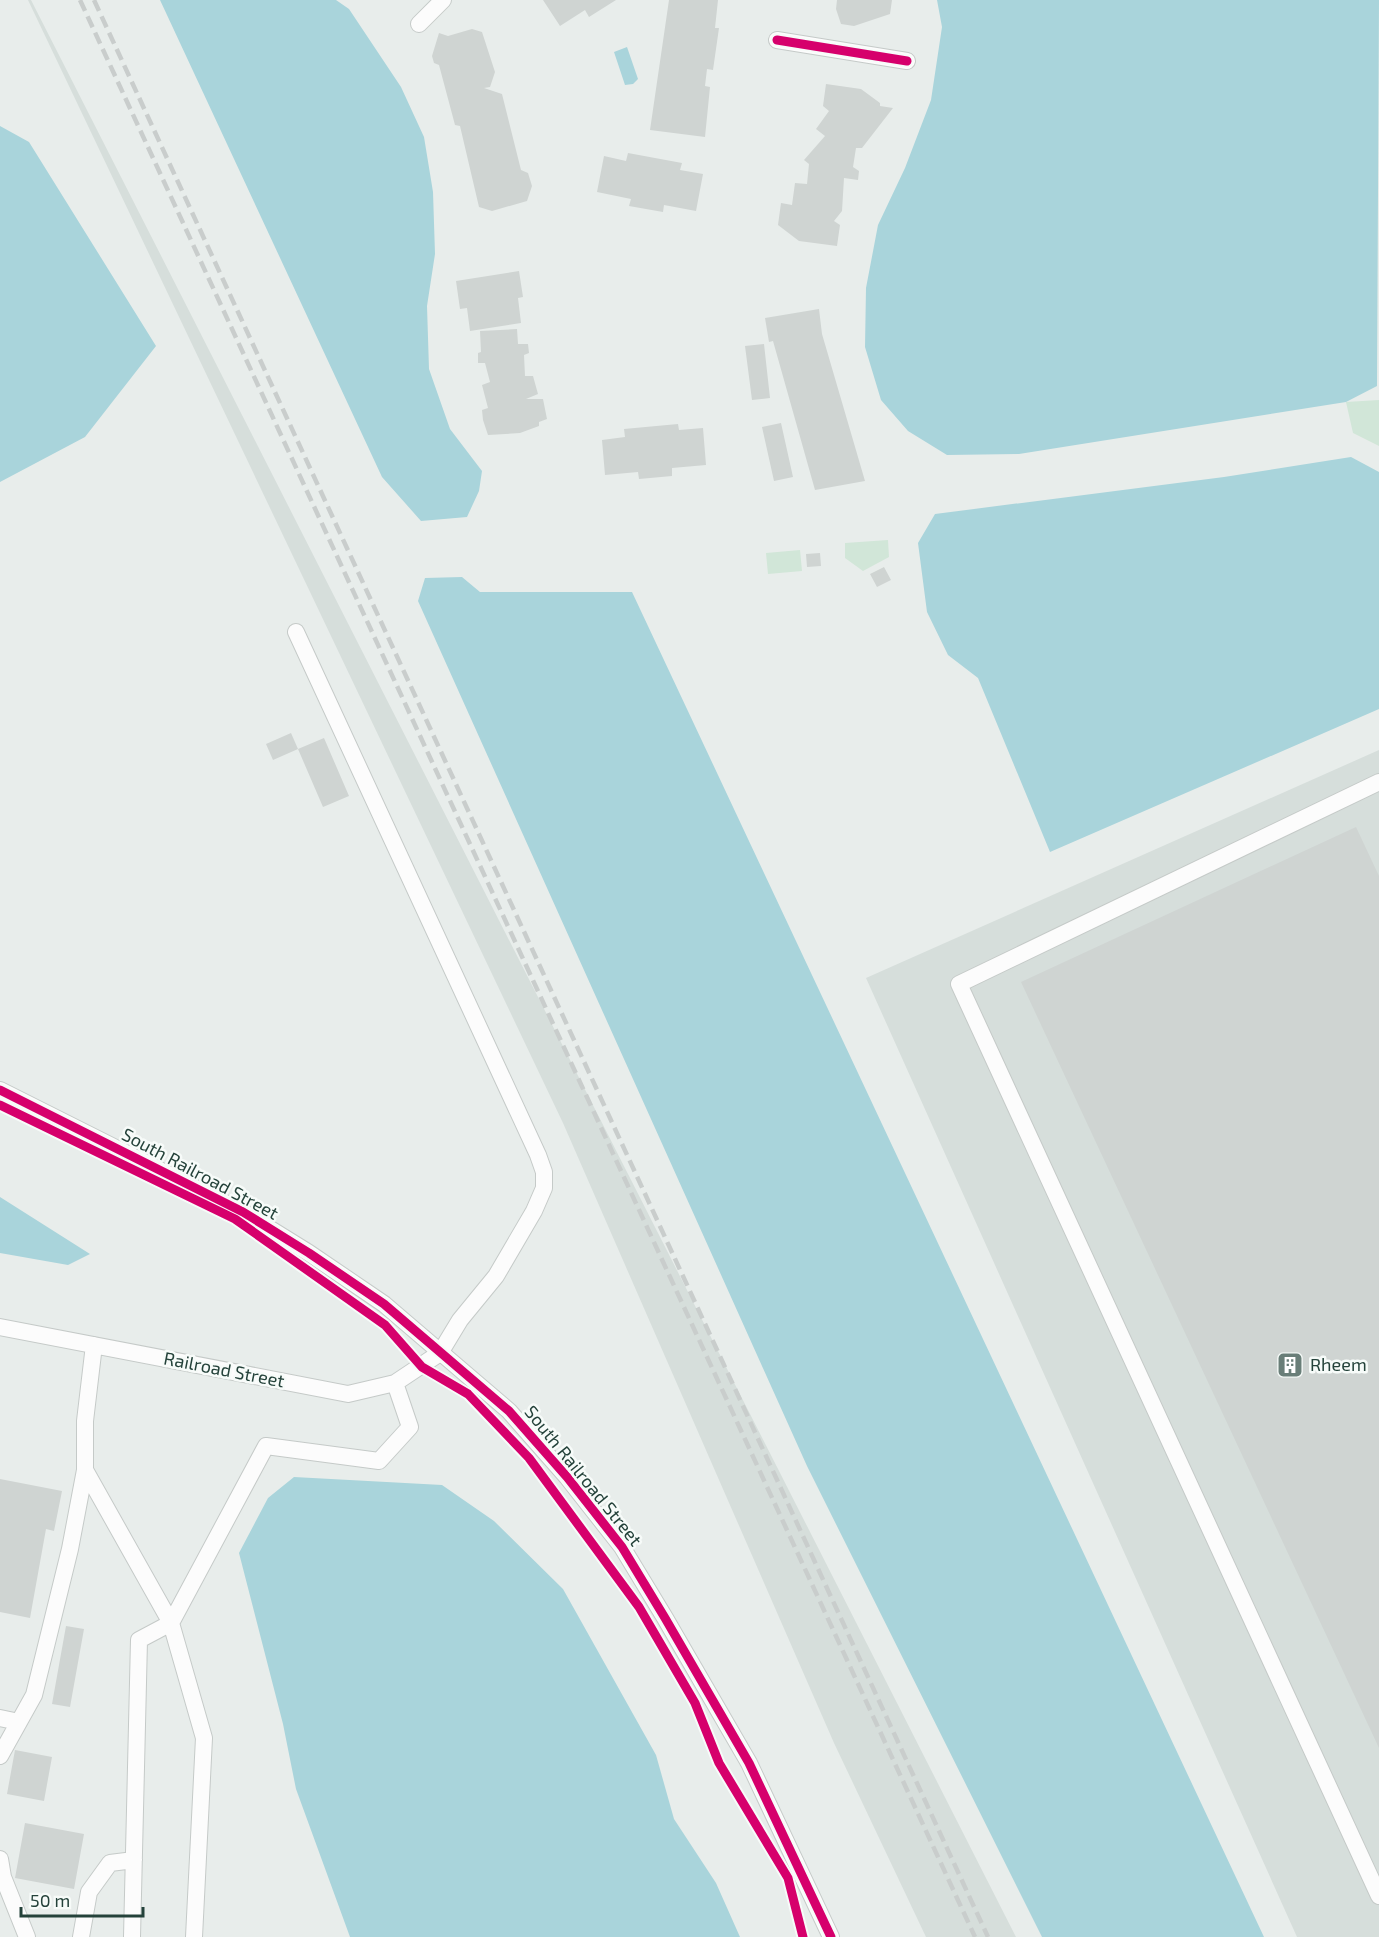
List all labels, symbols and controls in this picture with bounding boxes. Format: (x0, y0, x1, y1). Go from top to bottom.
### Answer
street label: South Railroad Street (118, 1123, 283, 1224)
street label: Railroad Street (162, 1347, 286, 1392)
building icon: Rheem (1275, 1350, 1305, 1380)
place label: Rheem (1310, 1353, 1367, 1375)
street label: South Railroad Street (520, 1401, 647, 1550)
scale bar (21, 1880, 142, 1918)
text: 50 m (30, 1889, 70, 1911)

